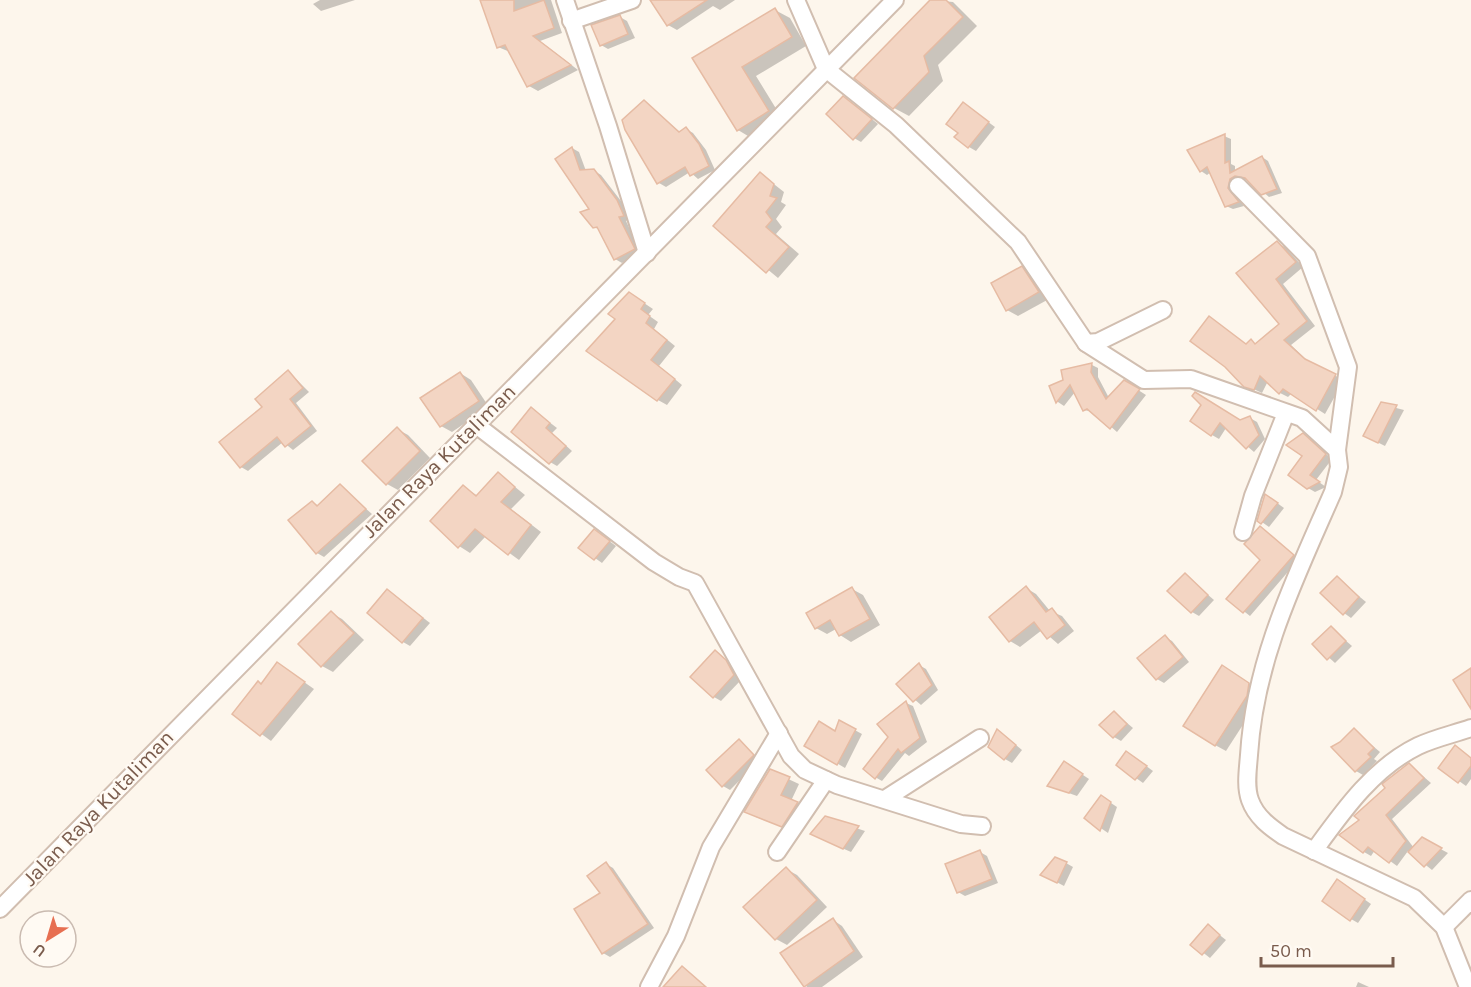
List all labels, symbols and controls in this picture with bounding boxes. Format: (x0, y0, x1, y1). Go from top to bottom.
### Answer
street label: Jalan Raya Kutaliman (357, 379, 521, 543)
street label: Jalan Raya Kutaliman (18, 725, 178, 891)
north arrow (18, 909, 78, 969)
scale bar (1261, 930, 1393, 968)
text: U (29, 940, 49, 961)
text: 50 m (1270, 940, 1312, 962)

